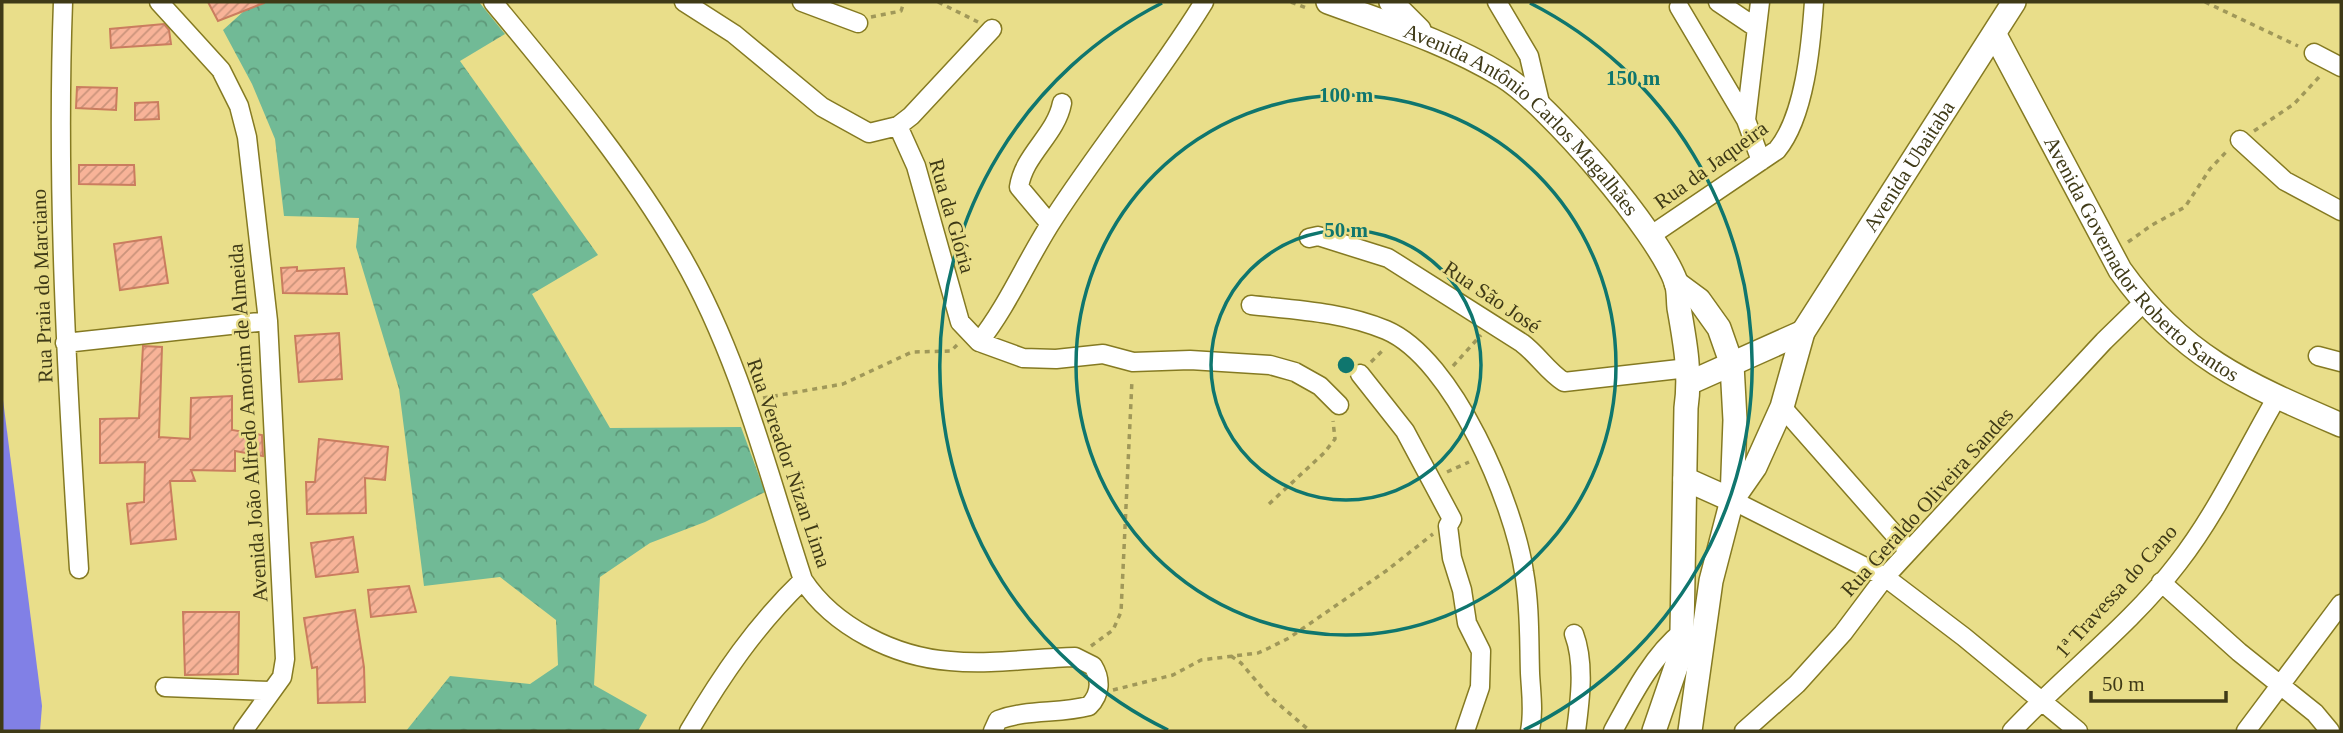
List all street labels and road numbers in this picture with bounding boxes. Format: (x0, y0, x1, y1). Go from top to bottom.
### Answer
street label: Avenida Antônio Carlos Magalhães (1400, 19, 1643, 220)
street label: Avenida Ubaitaba (1858, 96, 1960, 236)
street label: Rua da Jaqueira (1650, 115, 1773, 214)
street label: Avenida Governador Roberto Santos (2039, 132, 2243, 387)
street label: Rua da Glória (924, 156, 980, 277)
street label: Rua Praia do Marciano (27, 189, 57, 383)
street label: Avenida João Alfredo Amorim de Almeida (223, 242, 273, 603)
street label: Rua São José (1439, 256, 1545, 338)
street label: Rua Vereador Nizan Lima (742, 355, 836, 571)
street label: Rua Geraldo Oliveira Sandes (1836, 403, 2018, 601)
street label: 1ª Travessa do Cano (2050, 519, 2182, 663)

